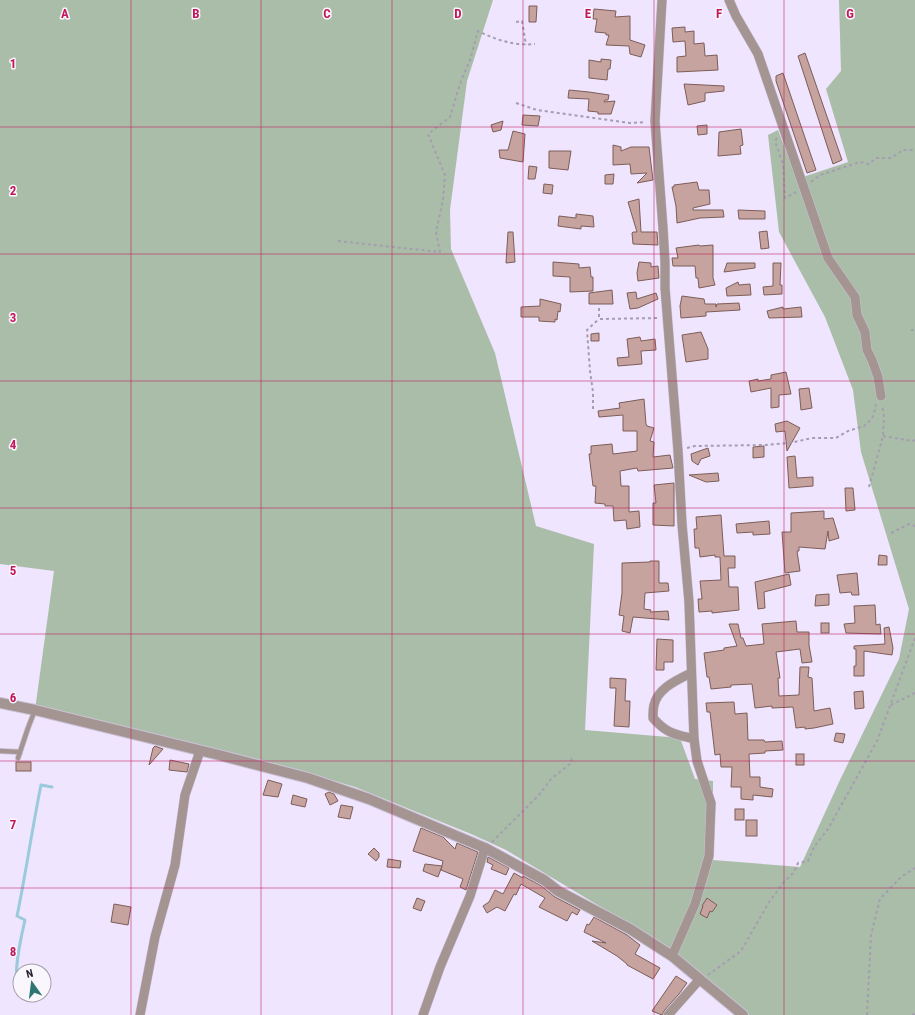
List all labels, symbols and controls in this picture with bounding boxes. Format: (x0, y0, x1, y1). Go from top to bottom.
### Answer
text: A (61, 6, 69, 21)
text: B (192, 6, 200, 21)
text: C (323, 6, 331, 21)
text: D (454, 6, 462, 21)
text: E (585, 6, 592, 21)
text: F (716, 6, 722, 21)
text: G (846, 6, 854, 21)
text: 1 (10, 56, 16, 71)
text: 2 (10, 183, 17, 198)
text: 3 (10, 310, 16, 325)
text: 4 (10, 437, 17, 452)
text: 5 (10, 563, 17, 578)
text: 6 (10, 690, 17, 705)
text: 7 (10, 817, 17, 832)
text: 8 (10, 944, 16, 959)
north arrow (12, 963, 52, 1003)
text: N (25, 967, 35, 981)

